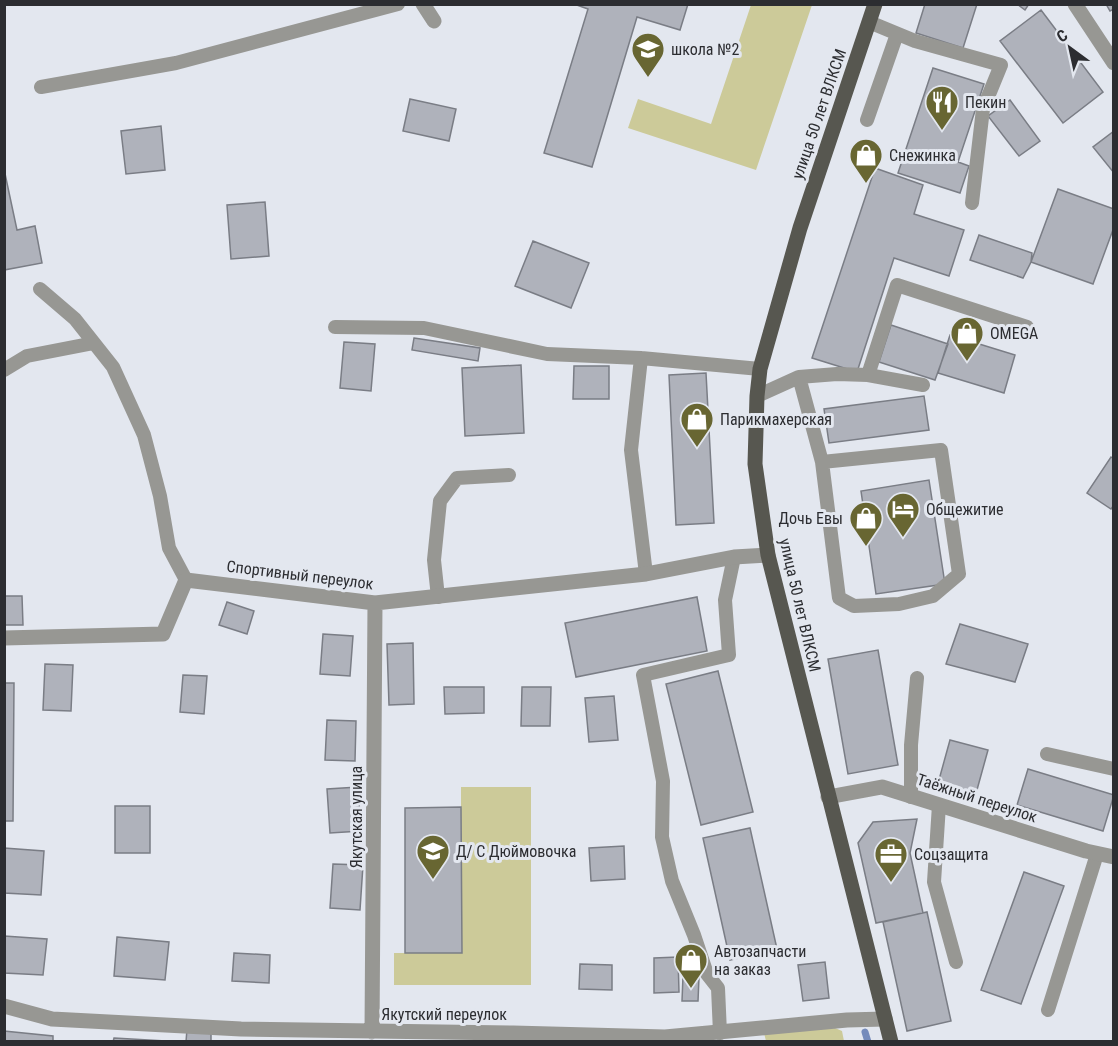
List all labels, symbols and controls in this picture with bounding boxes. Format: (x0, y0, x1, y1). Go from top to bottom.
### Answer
north arrow (1040, 18, 1100, 78)
text: С (1053, 25, 1071, 46)
school or university icon: школа №2 (630, 31, 666, 78)
place label: школа №2 (671, 40, 739, 59)
street label: улица 50 лет ВЛКСМ (788, 46, 850, 182)
restaurant icon: Пекин (924, 84, 960, 131)
place label: Пекин (965, 93, 1006, 112)
shop icon: Снежинка (848, 137, 884, 184)
place label: Снежинка (889, 146, 956, 165)
shop icon: OMEGA (949, 315, 985, 362)
place label: OMEGA (990, 324, 1038, 343)
shop icon: Парикмахерская (679, 401, 715, 448)
place label: Парикмахерская (720, 410, 832, 429)
hotel icon: Общежитие (885, 491, 921, 538)
shop icon: Дочь Евы (848, 500, 884, 547)
place label: Общежитие (926, 500, 1004, 519)
place label: Дочь Евы (779, 509, 843, 528)
street label: улица 50 лет ВЛКСМ (775, 536, 825, 674)
street label: Спортивный переулок (226, 557, 375, 593)
street label: Якутская улица (347, 766, 366, 868)
street label: Таёжный переулок (915, 770, 1040, 826)
school or university icon: Д/ С Дюймовочка (415, 833, 451, 880)
office icon: Соцзащита (873, 836, 909, 883)
place label: Д/ С Дюймовочка (456, 842, 576, 861)
place label: Соцзащита (914, 845, 988, 864)
shop icon: Автозапчасти на заказ (673, 942, 709, 989)
place label: Автозапчасти на заказ (714, 942, 806, 979)
street label: Якутский переулок (381, 1005, 507, 1024)

